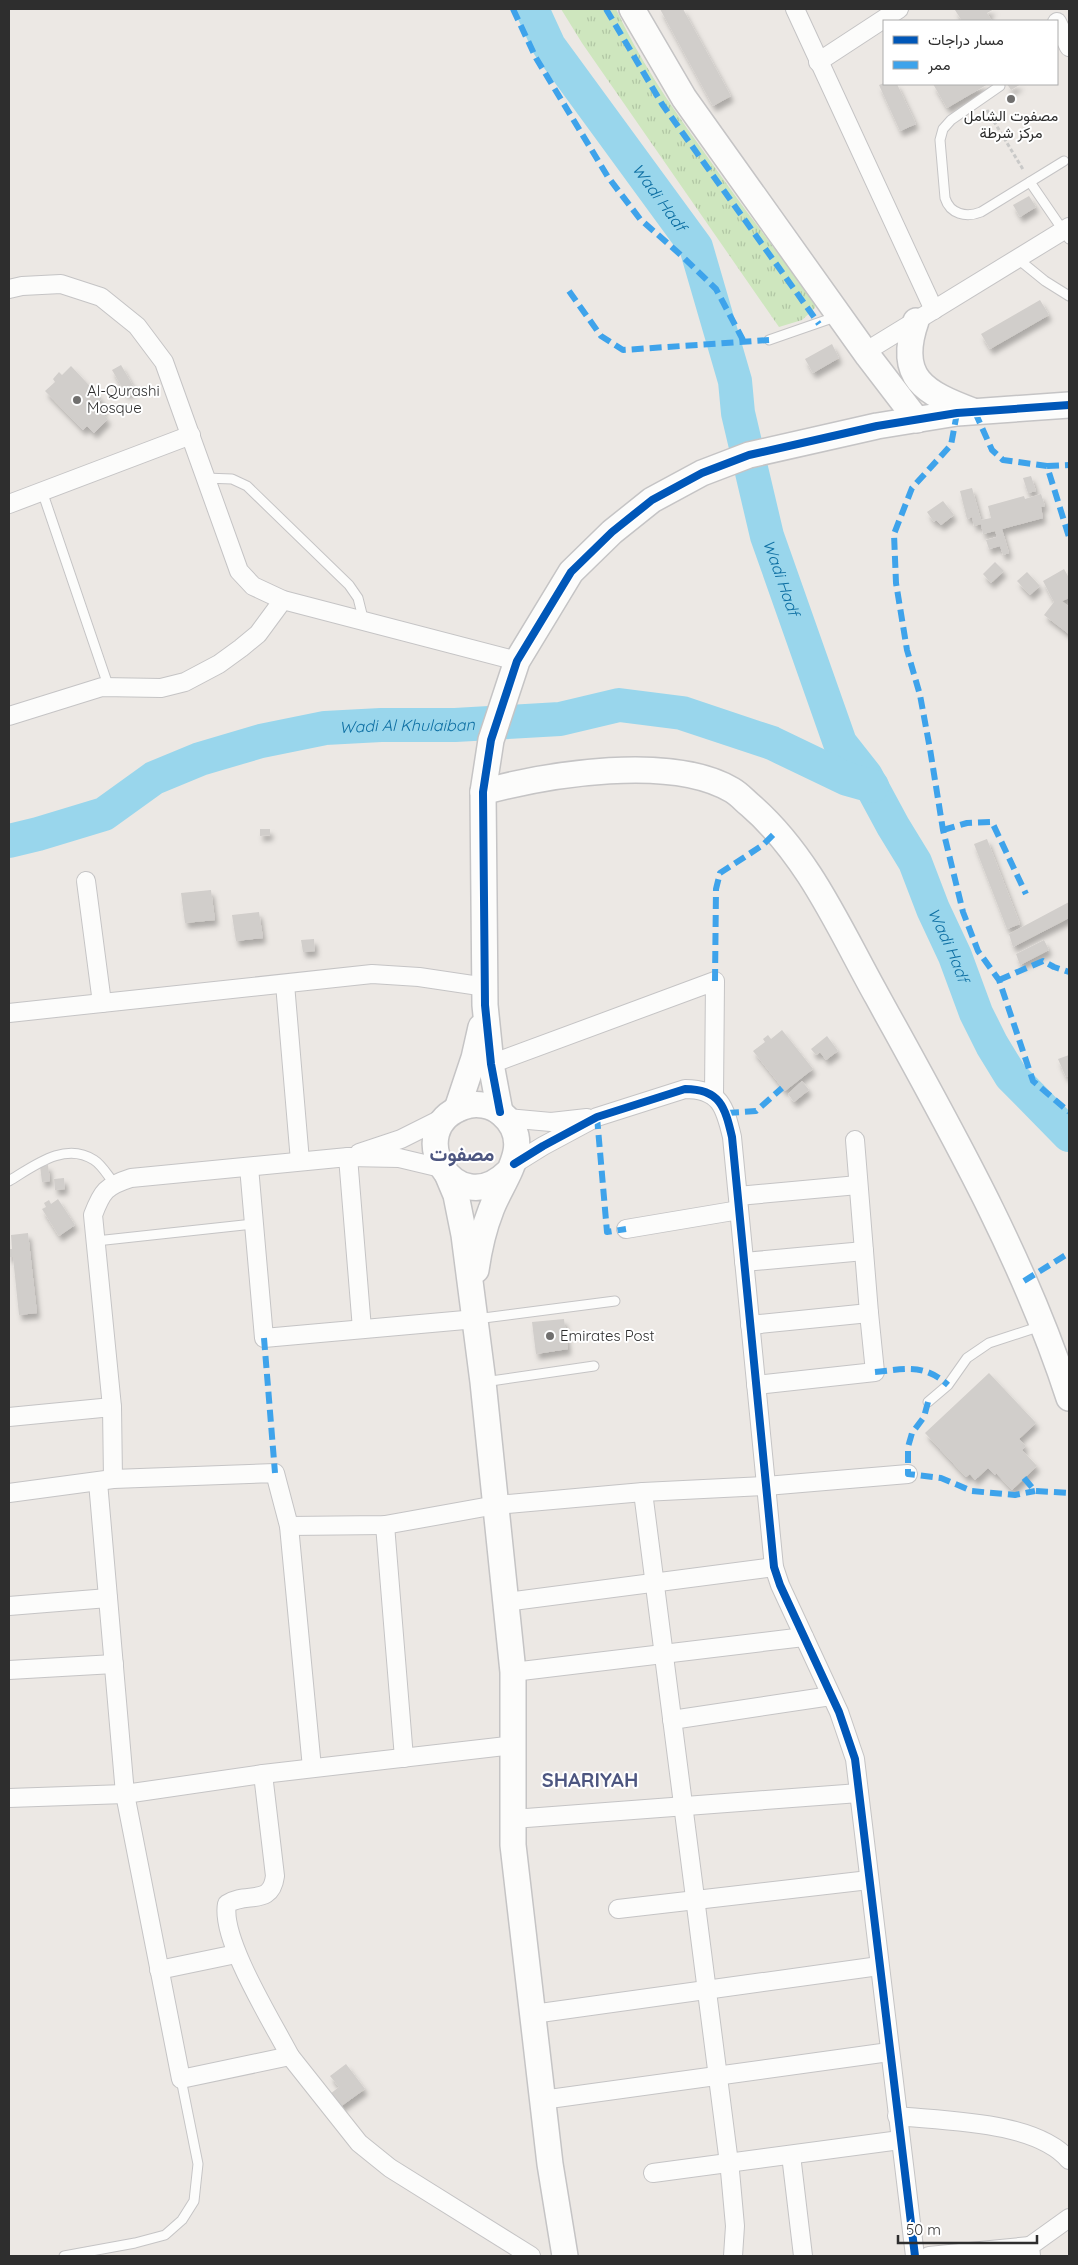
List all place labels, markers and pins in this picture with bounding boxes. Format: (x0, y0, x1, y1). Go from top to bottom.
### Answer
marker: مصفوت الشامل مركز شرطة (1005, 93, 1017, 105)
place label: مصفوت الشامل مركز شرطة (964, 106, 1058, 142)
place label: Al-Qurashi Mosque (87, 381, 160, 417)
marker: Al-Qurashi Mosque (71, 394, 83, 406)
place label: Emirates Post (560, 1326, 655, 1345)
marker: Emirates Post (544, 1330, 556, 1342)

